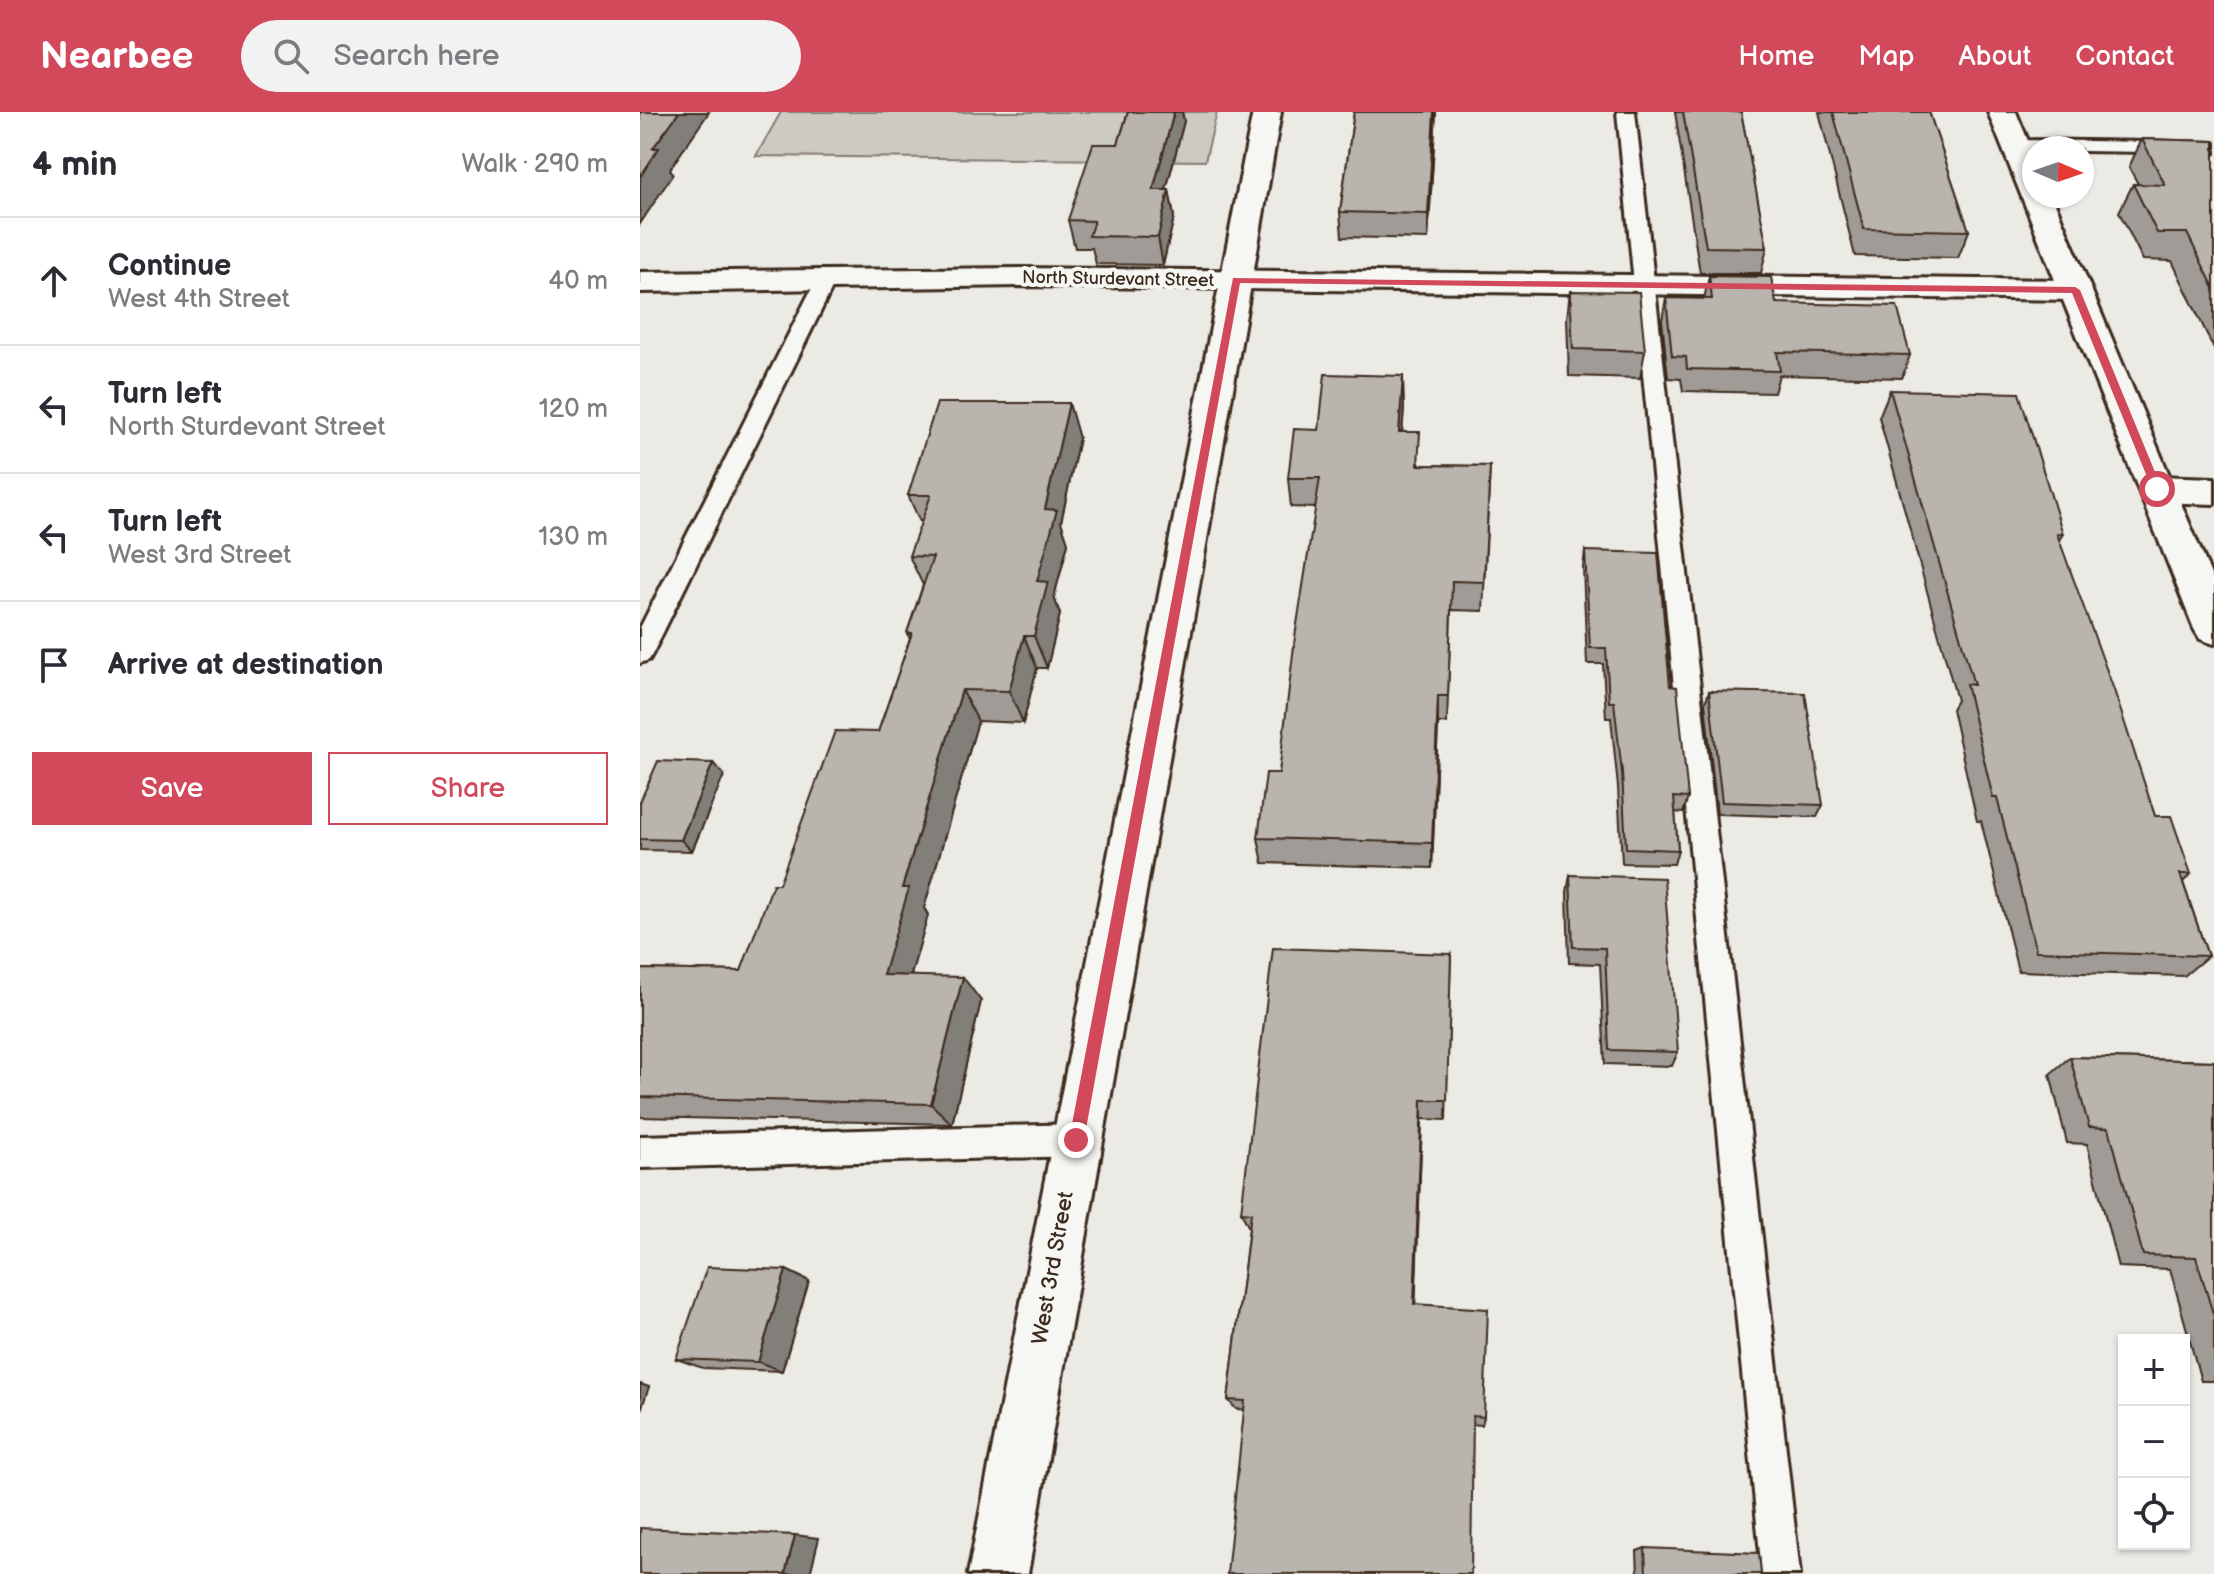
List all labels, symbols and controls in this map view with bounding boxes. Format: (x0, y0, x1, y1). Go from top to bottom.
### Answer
search box (241, 20, 801, 92)
text: Nearbee (40, 34, 193, 79)
icon: search (269, 34, 313, 78)
text: Search here (333, 38, 500, 74)
text: Home (1738, 40, 1814, 73)
text: Map (1858, 40, 1915, 73)
text: About (1959, 40, 2031, 73)
text: Contact (2075, 40, 2174, 73)
north arrow (2022, 136, 2094, 208)
text: 4 min (32, 144, 118, 185)
text: Walk · 290 m (461, 149, 608, 180)
text: Continue (108, 248, 231, 284)
icon: ahead (32, 259, 76, 303)
text: 40 m (548, 266, 608, 297)
street label: North Sturdevant Street (1022, 267, 1215, 291)
text: West 4th Street (108, 284, 290, 315)
text: Turn left (108, 376, 222, 412)
icon: left (32, 387, 76, 431)
text: 120 m (539, 394, 608, 425)
text: North Sturdevant Street (108, 412, 385, 443)
route start (2139, 471, 2175, 507)
text: Turn left (108, 504, 222, 540)
icon: left (32, 515, 76, 559)
text: 130 m (538, 522, 608, 553)
text: West 3rd Street (108, 540, 291, 571)
icon: arrive (32, 643, 76, 687)
text: Arrive at destination (108, 647, 384, 683)
button: Save (32, 752, 312, 825)
button: Share (328, 752, 608, 825)
route end (1058, 1122, 1094, 1158)
street label: West 3rd Street (1026, 1189, 1080, 1347)
map controls (2118, 1334, 2190, 1550)
button: + (2118, 1334, 2190, 1406)
button: − (2118, 1406, 2190, 1478)
button: locate (2118, 1478, 2190, 1550)

